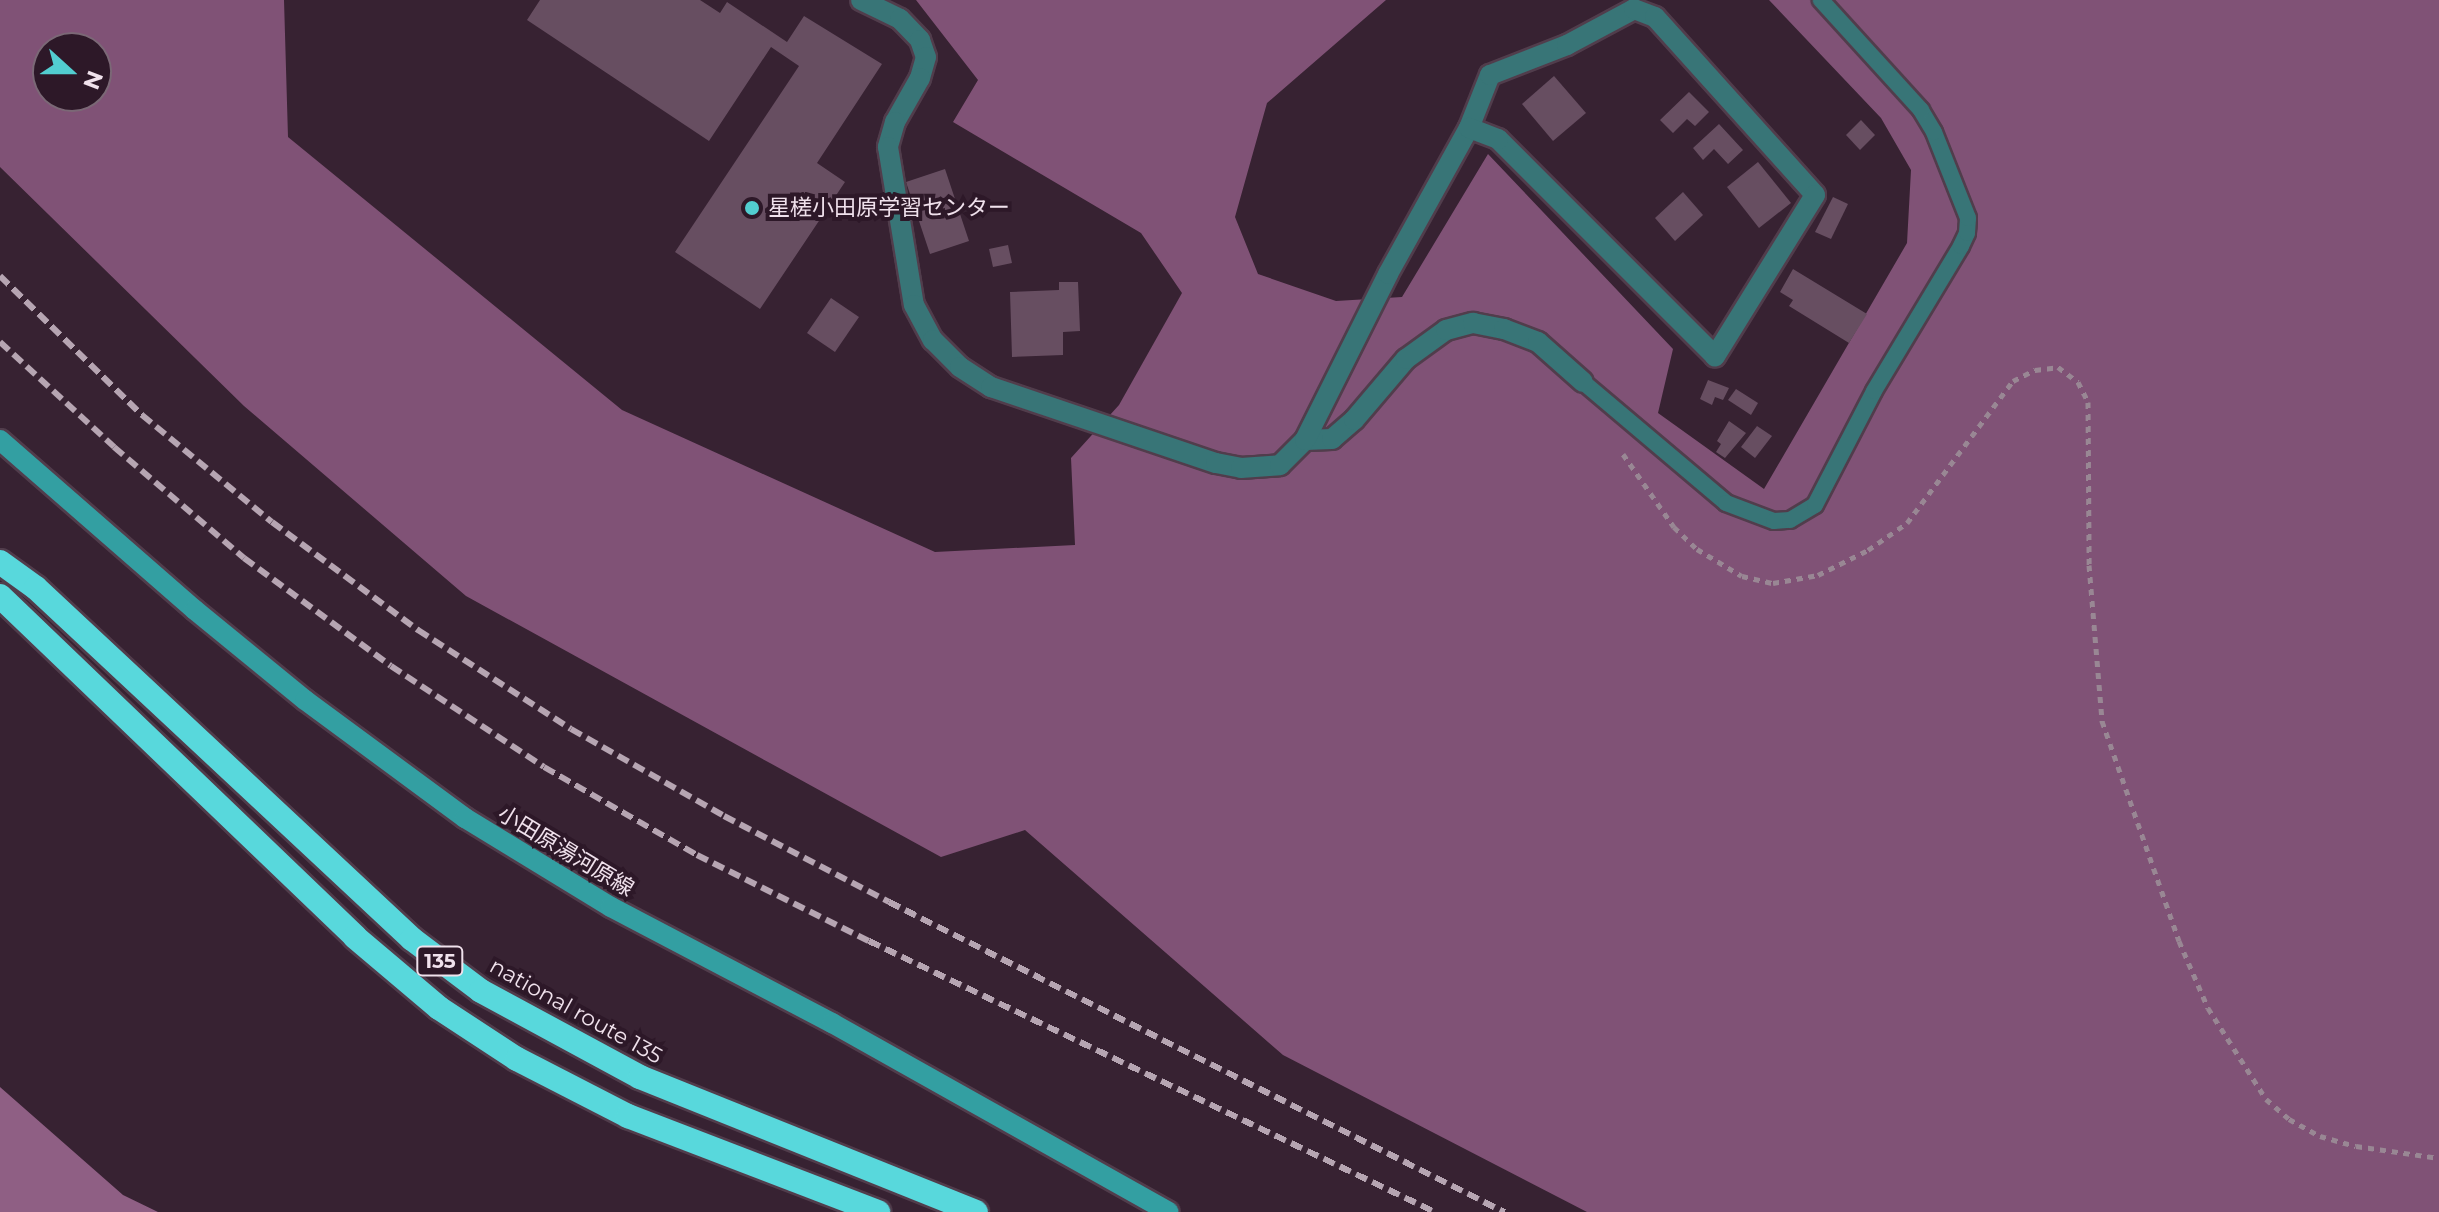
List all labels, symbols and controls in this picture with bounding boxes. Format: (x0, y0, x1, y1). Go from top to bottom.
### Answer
north arrow (32, 32, 112, 112)
text: N (77, 67, 109, 93)
place label: 星槎小田原学習センター (768, 195, 1010, 221)
marker: 星槎小田原学習センター (743, 199, 761, 217)
street label: 小田原湯河原線 (493, 800, 639, 902)
road number: 135 (416, 945, 464, 977)
street label: national route 135 (485, 953, 667, 1069)

